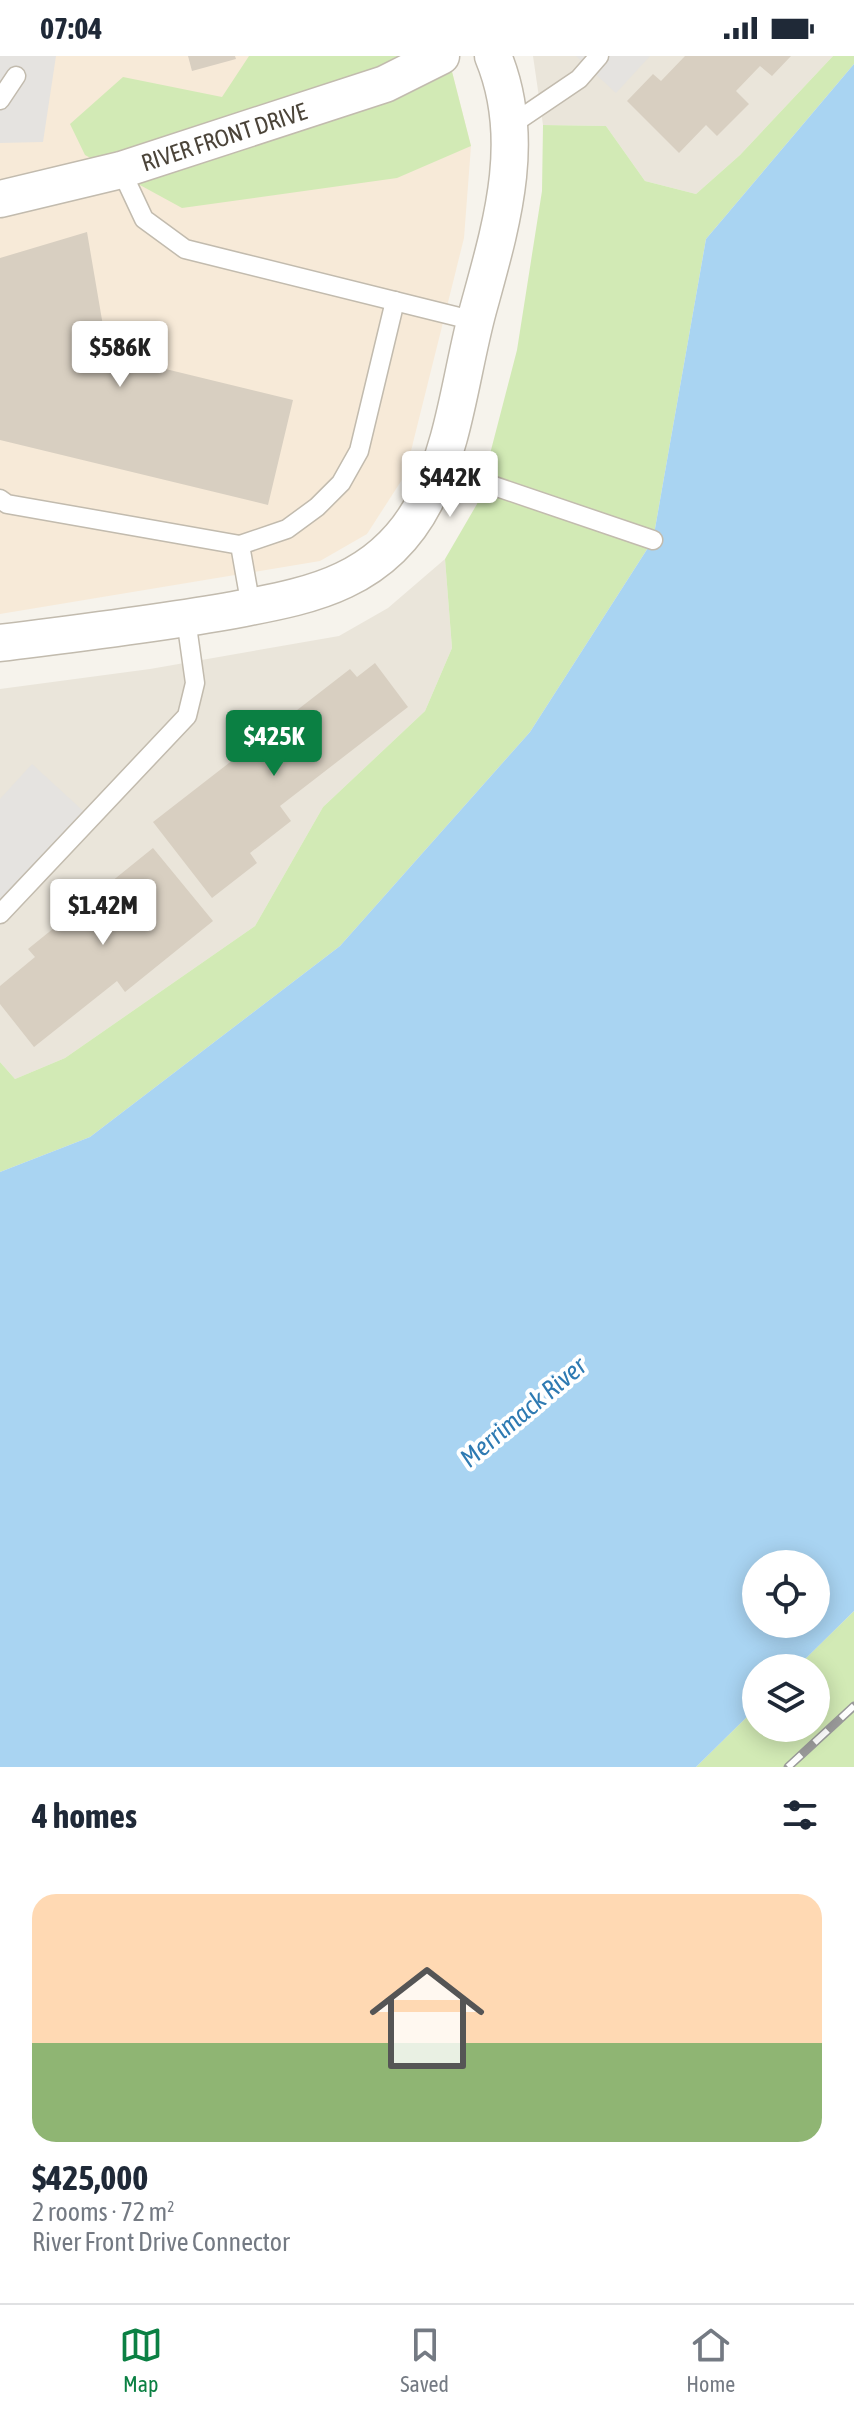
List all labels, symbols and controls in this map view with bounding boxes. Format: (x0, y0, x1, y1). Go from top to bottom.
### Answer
text: 07:04 (40, 11, 102, 45)
street label: RIVER FRONT DRIVE (138, 98, 310, 176)
pin: $586K (64, 321, 176, 389)
text: $586K (90, 332, 150, 362)
pin: $442K (394, 451, 506, 519)
text: $442K (420, 462, 480, 492)
pin: $425K (218, 710, 330, 778)
text: $425K (244, 721, 304, 751)
pin: $1.42M (38, 879, 168, 947)
text: $1.42M (68, 890, 138, 920)
water label: Merrimack River (454, 1350, 593, 1473)
map controls (742, 1550, 830, 1742)
button: locate (742, 1550, 830, 1638)
button: layers (742, 1654, 830, 1742)
icon: filters (778, 1793, 822, 1837)
text: 4 homes (32, 1796, 137, 1835)
icon: home (355, 1946, 499, 2090)
text: $425,000 (32, 2158, 148, 2197)
text: 2 rooms · 72 m² (32, 2197, 174, 2227)
text: River Front Drive Connector (32, 2227, 290, 2257)
tab: Map (119, 2323, 163, 2397)
tab: Saved (400, 2323, 449, 2397)
tab: Home (686, 2323, 735, 2397)

